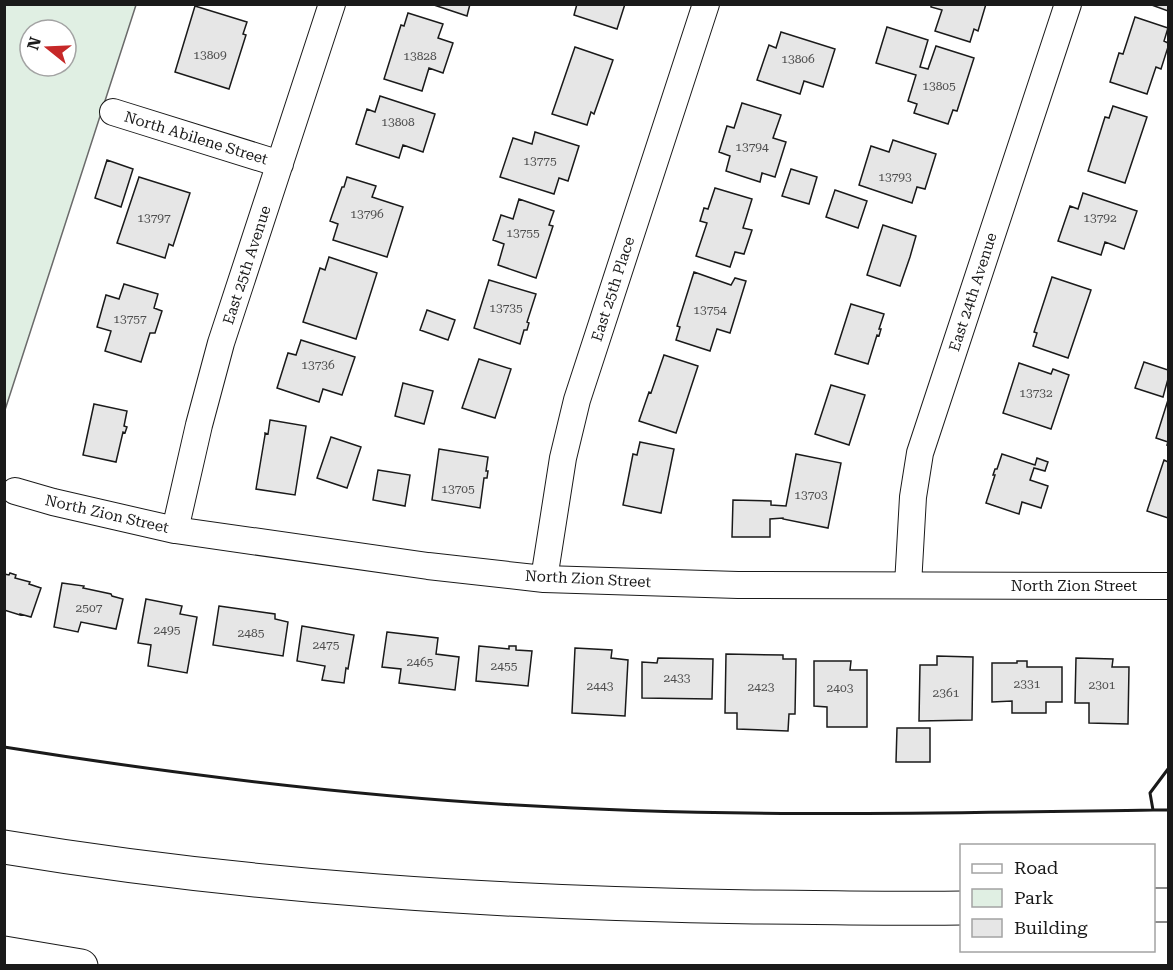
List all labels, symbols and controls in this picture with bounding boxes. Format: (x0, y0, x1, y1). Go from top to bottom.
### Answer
north arrow (18, 18, 78, 78)
text: N (23, 35, 45, 52)
house number: 13809 (193, 48, 227, 62)
house number: 13828 (403, 49, 437, 63)
house number: 13806 (781, 52, 815, 66)
house number: 13805 (922, 79, 956, 93)
street label: North Abilene Street (122, 108, 270, 169)
house number: 13808 (381, 115, 415, 129)
house number: 13794 (735, 140, 769, 154)
house number: 13775 (523, 154, 557, 168)
house number: 13793 (878, 170, 912, 184)
street label: East 25th Avenue (219, 203, 275, 327)
house number: 13796 (350, 207, 384, 221)
house number: 13797 (137, 211, 171, 225)
house number: 13792 (1083, 211, 1117, 225)
house number: 13755 (506, 226, 540, 240)
street label: East 24th Avenue (945, 230, 1001, 354)
street label: East 25th Place (588, 234, 638, 344)
house number: 13735 (489, 301, 523, 315)
house number: 13754 (693, 303, 727, 317)
house number: 13757 (113, 312, 147, 326)
house number: 13736 (301, 358, 335, 372)
house number: 13732 (1019, 386, 1053, 400)
house number: 13705 (441, 482, 475, 496)
house number: 13703 (794, 488, 828, 502)
street label: North Zion Street (43, 491, 171, 537)
street label: North Zion Street (524, 567, 652, 591)
street label: North Zion Street (1011, 577, 1138, 595)
house number: 2507 (76, 601, 103, 615)
house number: 2495 (154, 623, 181, 637)
house number: 2485 (238, 626, 265, 640)
house number: 2475 (313, 638, 340, 652)
house number: 2465 (407, 655, 434, 669)
house number: 2455 (491, 659, 518, 673)
house number: 2433 (664, 671, 691, 685)
house number: 2331 (1014, 677, 1041, 691)
house number: 2301 (1089, 678, 1116, 692)
house number: 2443 (587, 679, 614, 693)
house number: 2423 (748, 680, 775, 694)
house number: 2403 (827, 681, 854, 695)
house number: 2361 (933, 686, 960, 700)
legend (960, 844, 1155, 952)
text: Road (1014, 857, 1059, 878)
text: Park (1014, 887, 1054, 908)
text: Building (1014, 917, 1088, 938)

